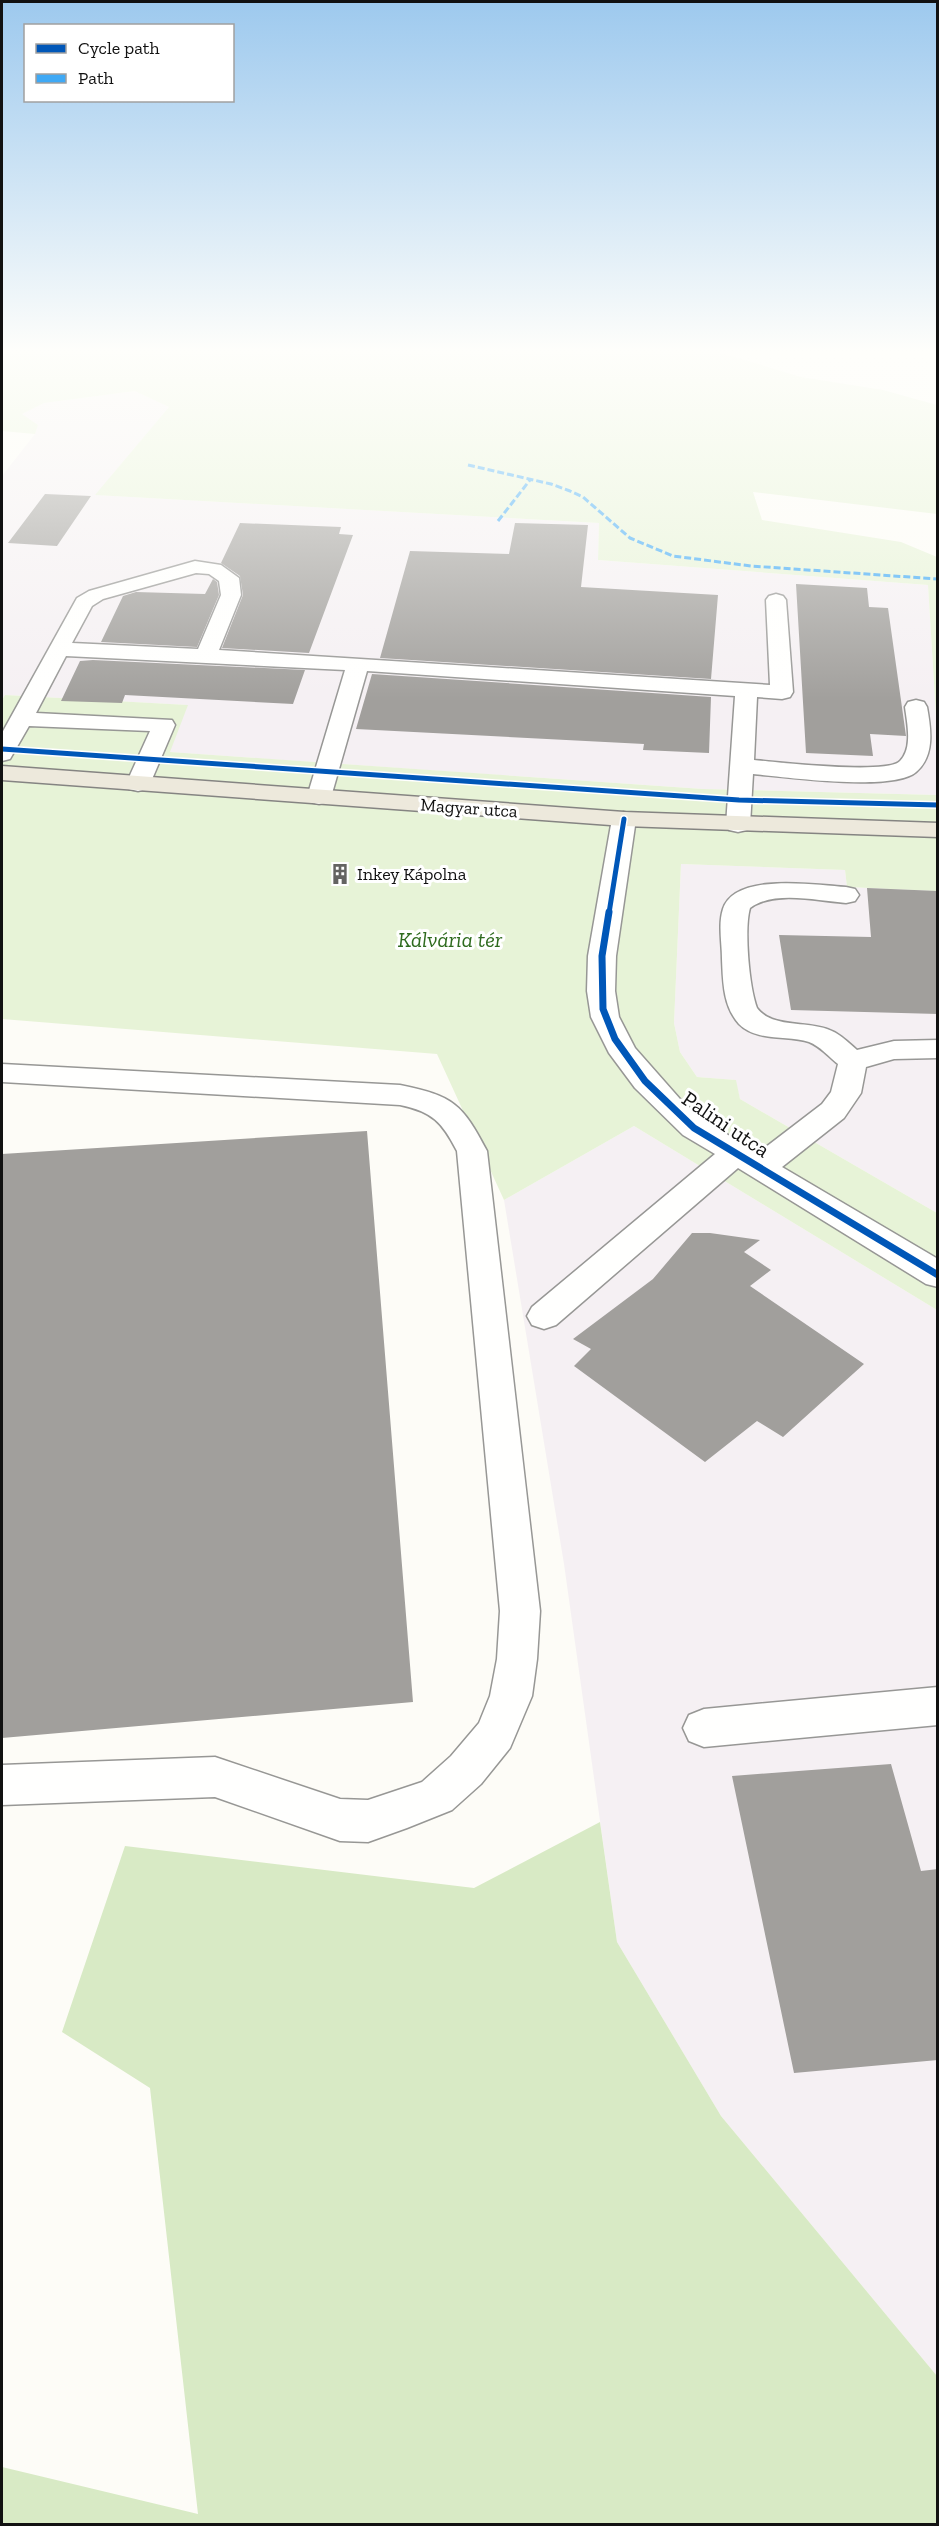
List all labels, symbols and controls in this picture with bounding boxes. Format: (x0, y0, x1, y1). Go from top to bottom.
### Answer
legend (24, 24, 234, 102)
text: Cycle path (78, 37, 160, 59)
text: Path (78, 67, 114, 89)
street label: Magyar utca (420, 794, 519, 822)
building icon: Inkey Kápolna (328, 862, 352, 886)
place label: Inkey Kápolna (357, 863, 467, 885)
park label: Kálvária tér (398, 926, 503, 953)
street label: Palini utca (677, 1085, 775, 1163)

